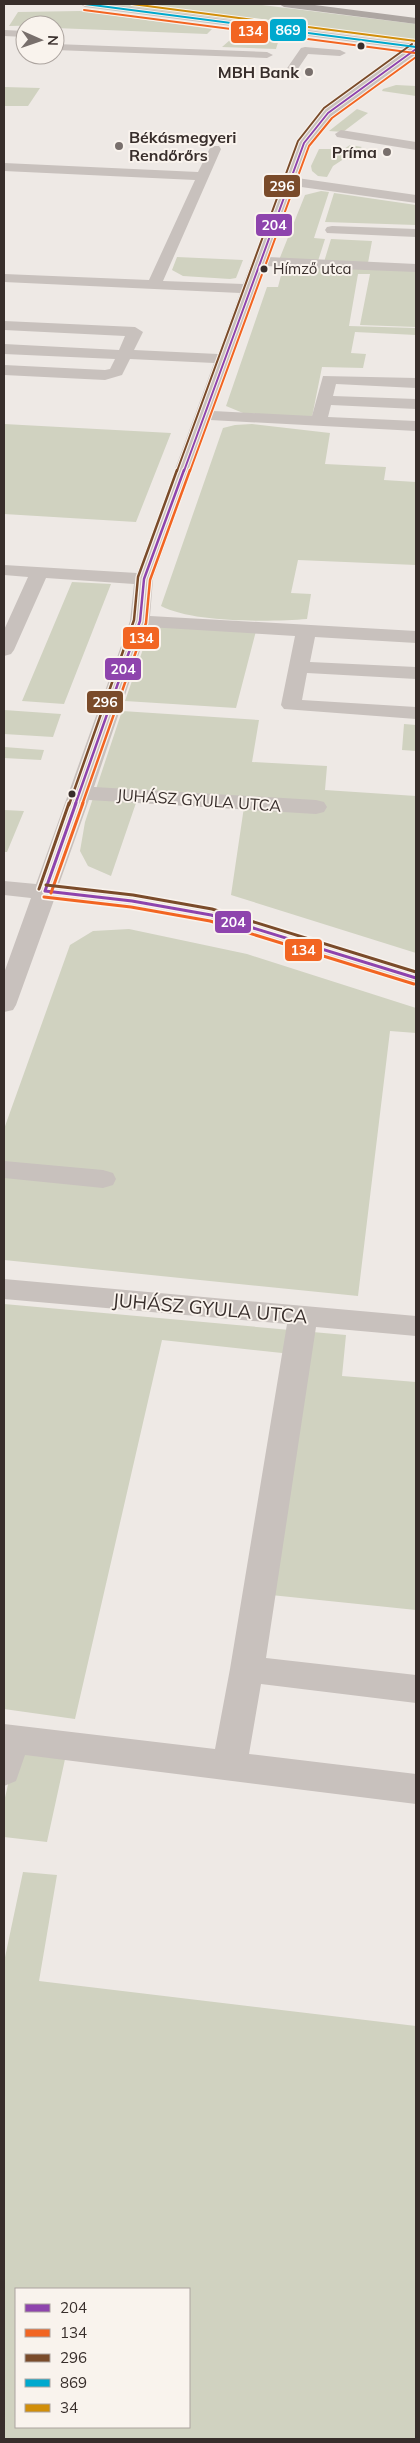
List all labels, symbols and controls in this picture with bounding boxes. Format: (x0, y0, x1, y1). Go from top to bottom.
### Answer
north arrow (15, 15, 65, 65)
line badge: 869 (269, 18, 307, 42)
line badge: 134 (230, 20, 269, 44)
text: 869 (275, 21, 301, 39)
text: 134 (237, 22, 263, 40)
text: N (44, 35, 62, 46)
unlabelled marker (356, 41, 366, 51)
place label: MBH Bank (218, 62, 300, 82)
marker: MBH Bank (303, 66, 315, 78)
place label: Békásmegyeri Rendőrőrs (129, 127, 236, 165)
marker: Békásmegyeri Rendőrőrs (113, 140, 125, 152)
place label: Príma (332, 142, 377, 162)
marker: Príma (381, 146, 393, 158)
line badge: 296 (263, 174, 301, 198)
text: 296 (269, 177, 295, 195)
line badge: 204 (255, 213, 293, 237)
text: 204 (261, 216, 287, 234)
place label: Hímző utca (273, 259, 352, 278)
marker: Hímző utca (259, 264, 269, 274)
line badge: 134 (122, 626, 160, 650)
text: 134 (128, 629, 154, 647)
line badge: 204 (104, 657, 142, 681)
text: 204 (110, 660, 136, 678)
line badge: 296 (86, 690, 124, 714)
text: 296 (92, 693, 118, 711)
street label: JUHÁSZ GYULA UTCA (116, 784, 282, 816)
unlabelled marker (67, 789, 77, 799)
line badge: 204 (214, 910, 252, 934)
text: 204 (220, 913, 246, 931)
line badge: 134 (284, 938, 323, 962)
text: 134 (290, 941, 316, 959)
street label: JUHÁSZ GYULA UTCA (112, 1288, 308, 1328)
legend (15, 2288, 190, 2428)
text: 204 (60, 2298, 87, 2317)
text: 134 (60, 2323, 87, 2342)
text: 296 (60, 2348, 87, 2367)
text: 869 (60, 2373, 87, 2392)
text: 34 (60, 2398, 78, 2417)

